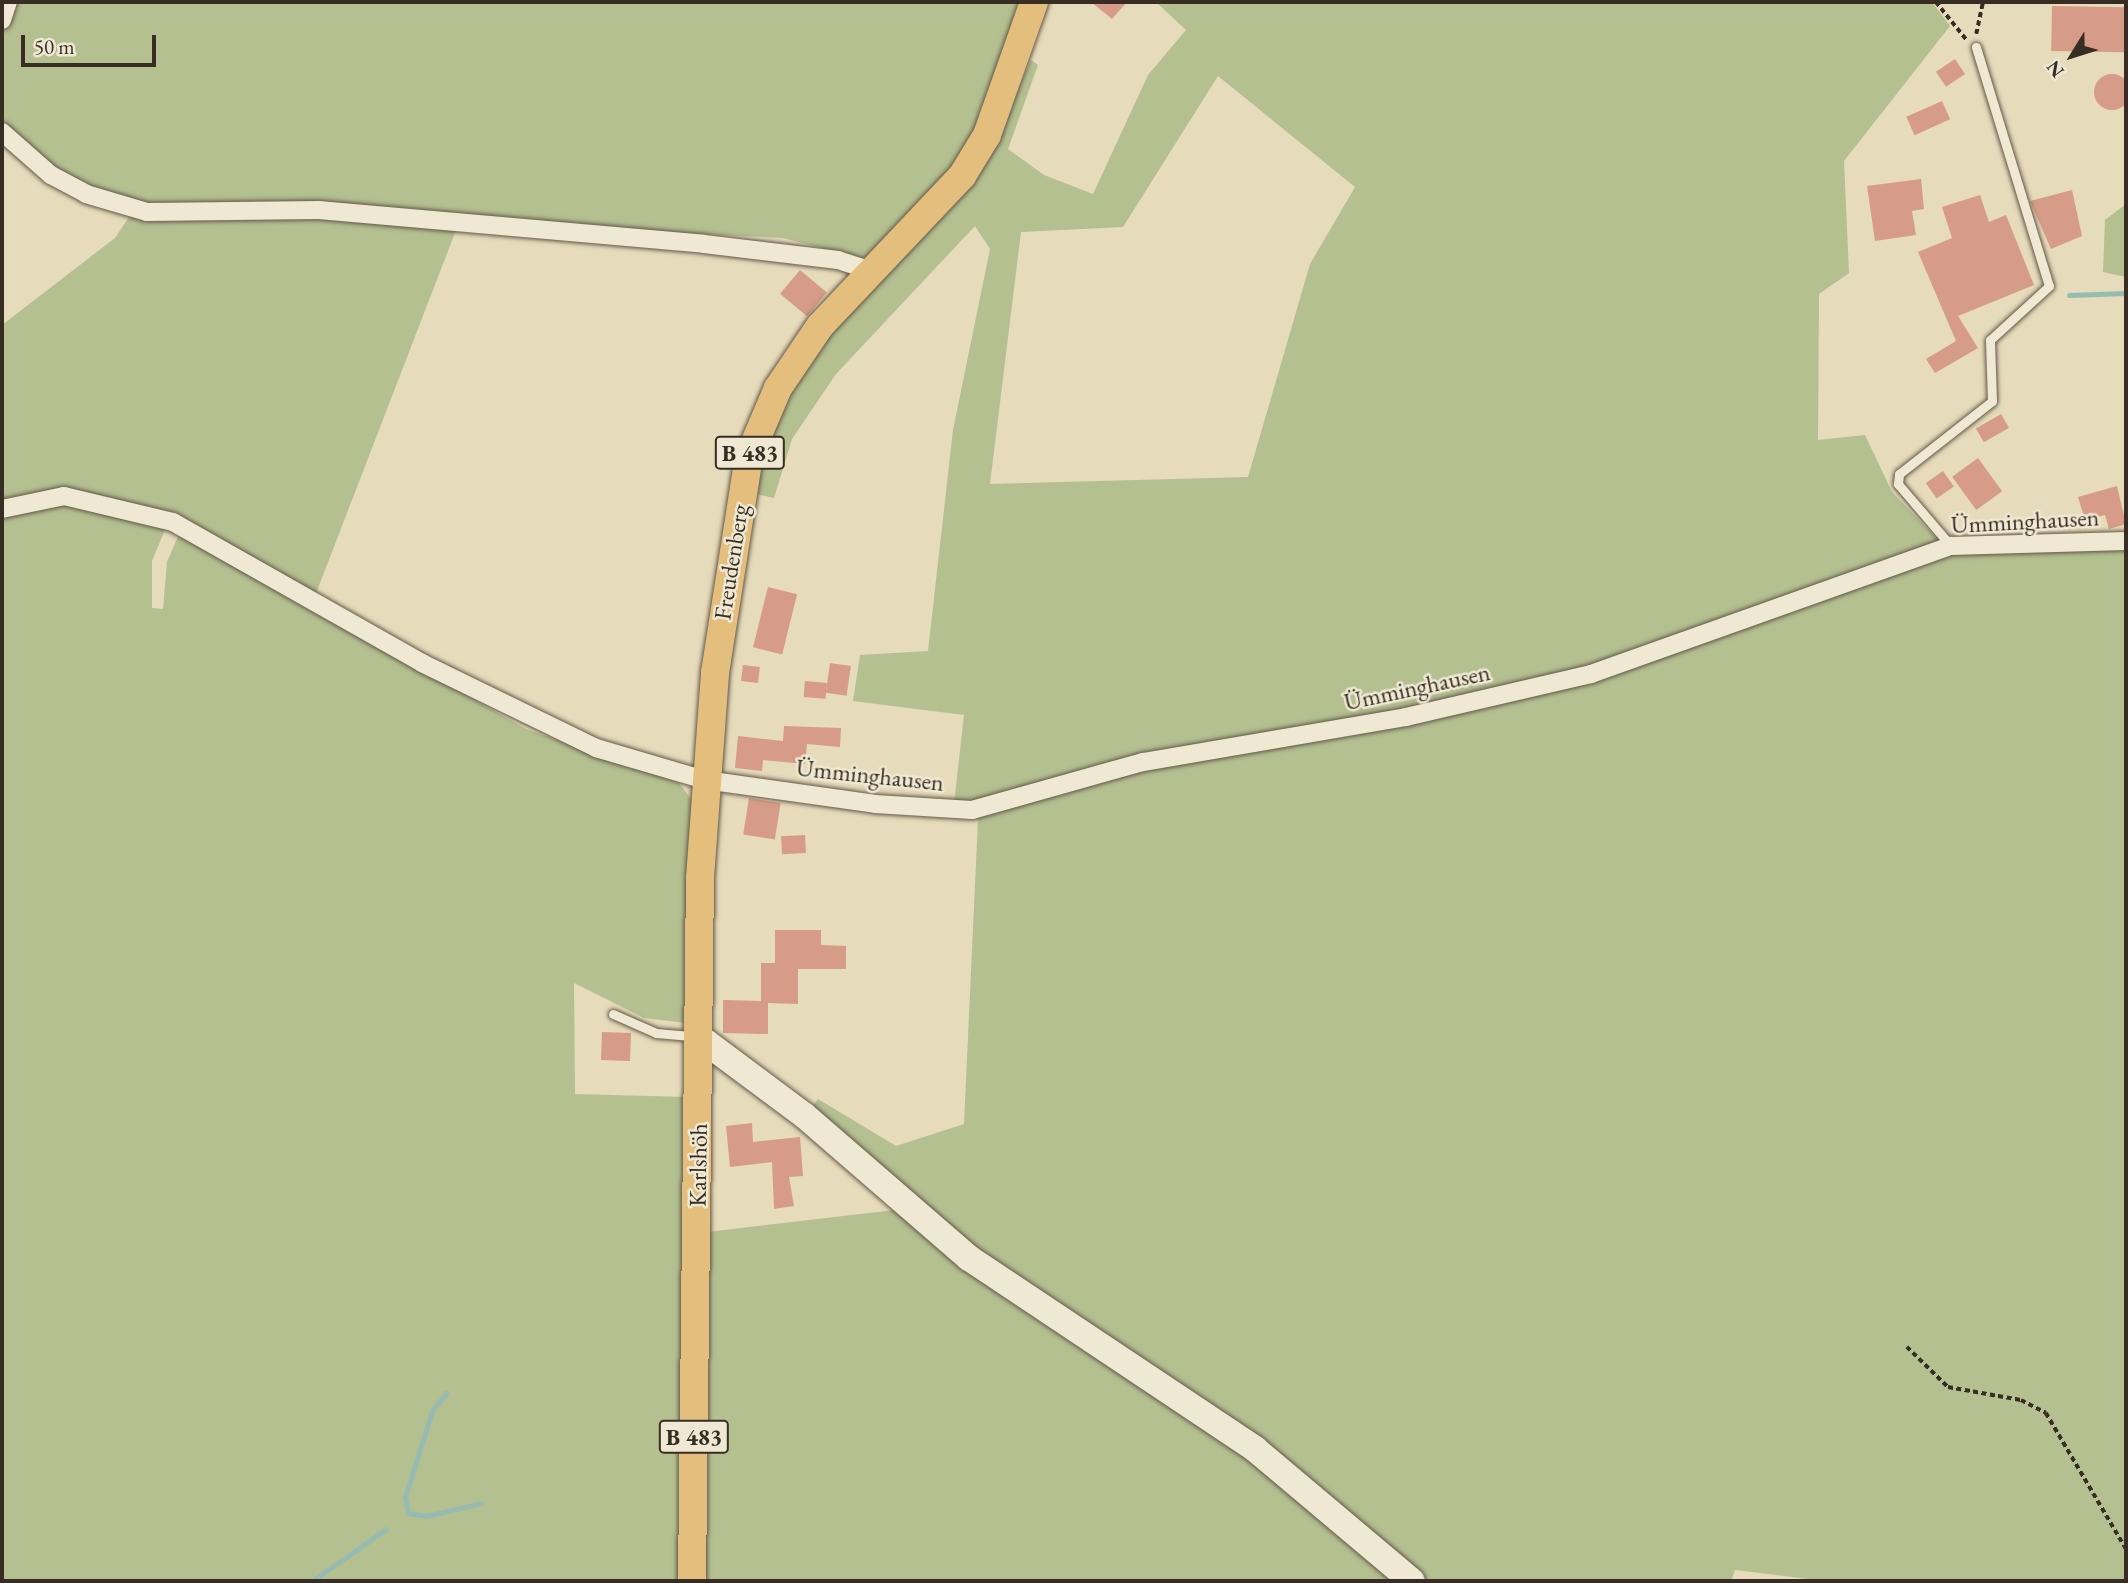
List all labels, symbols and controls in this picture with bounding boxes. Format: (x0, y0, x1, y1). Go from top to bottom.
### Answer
scale bar (24, 21, 159, 65)
north arrow (2037, 21, 2107, 91)
text: 50 m (34, 33, 75, 60)
text: N (2040, 55, 2070, 83)
road number: B 483 (713, 433, 787, 472)
street label: Freudenberg (708, 502, 754, 622)
street label: Ümminghausen (1950, 503, 2100, 539)
street label: Ümminghausen (1341, 657, 1493, 717)
street label: Ümminghausen (795, 753, 945, 797)
street label: Karlshöh (683, 1123, 713, 1207)
road number: B 483 (657, 1418, 731, 1456)

